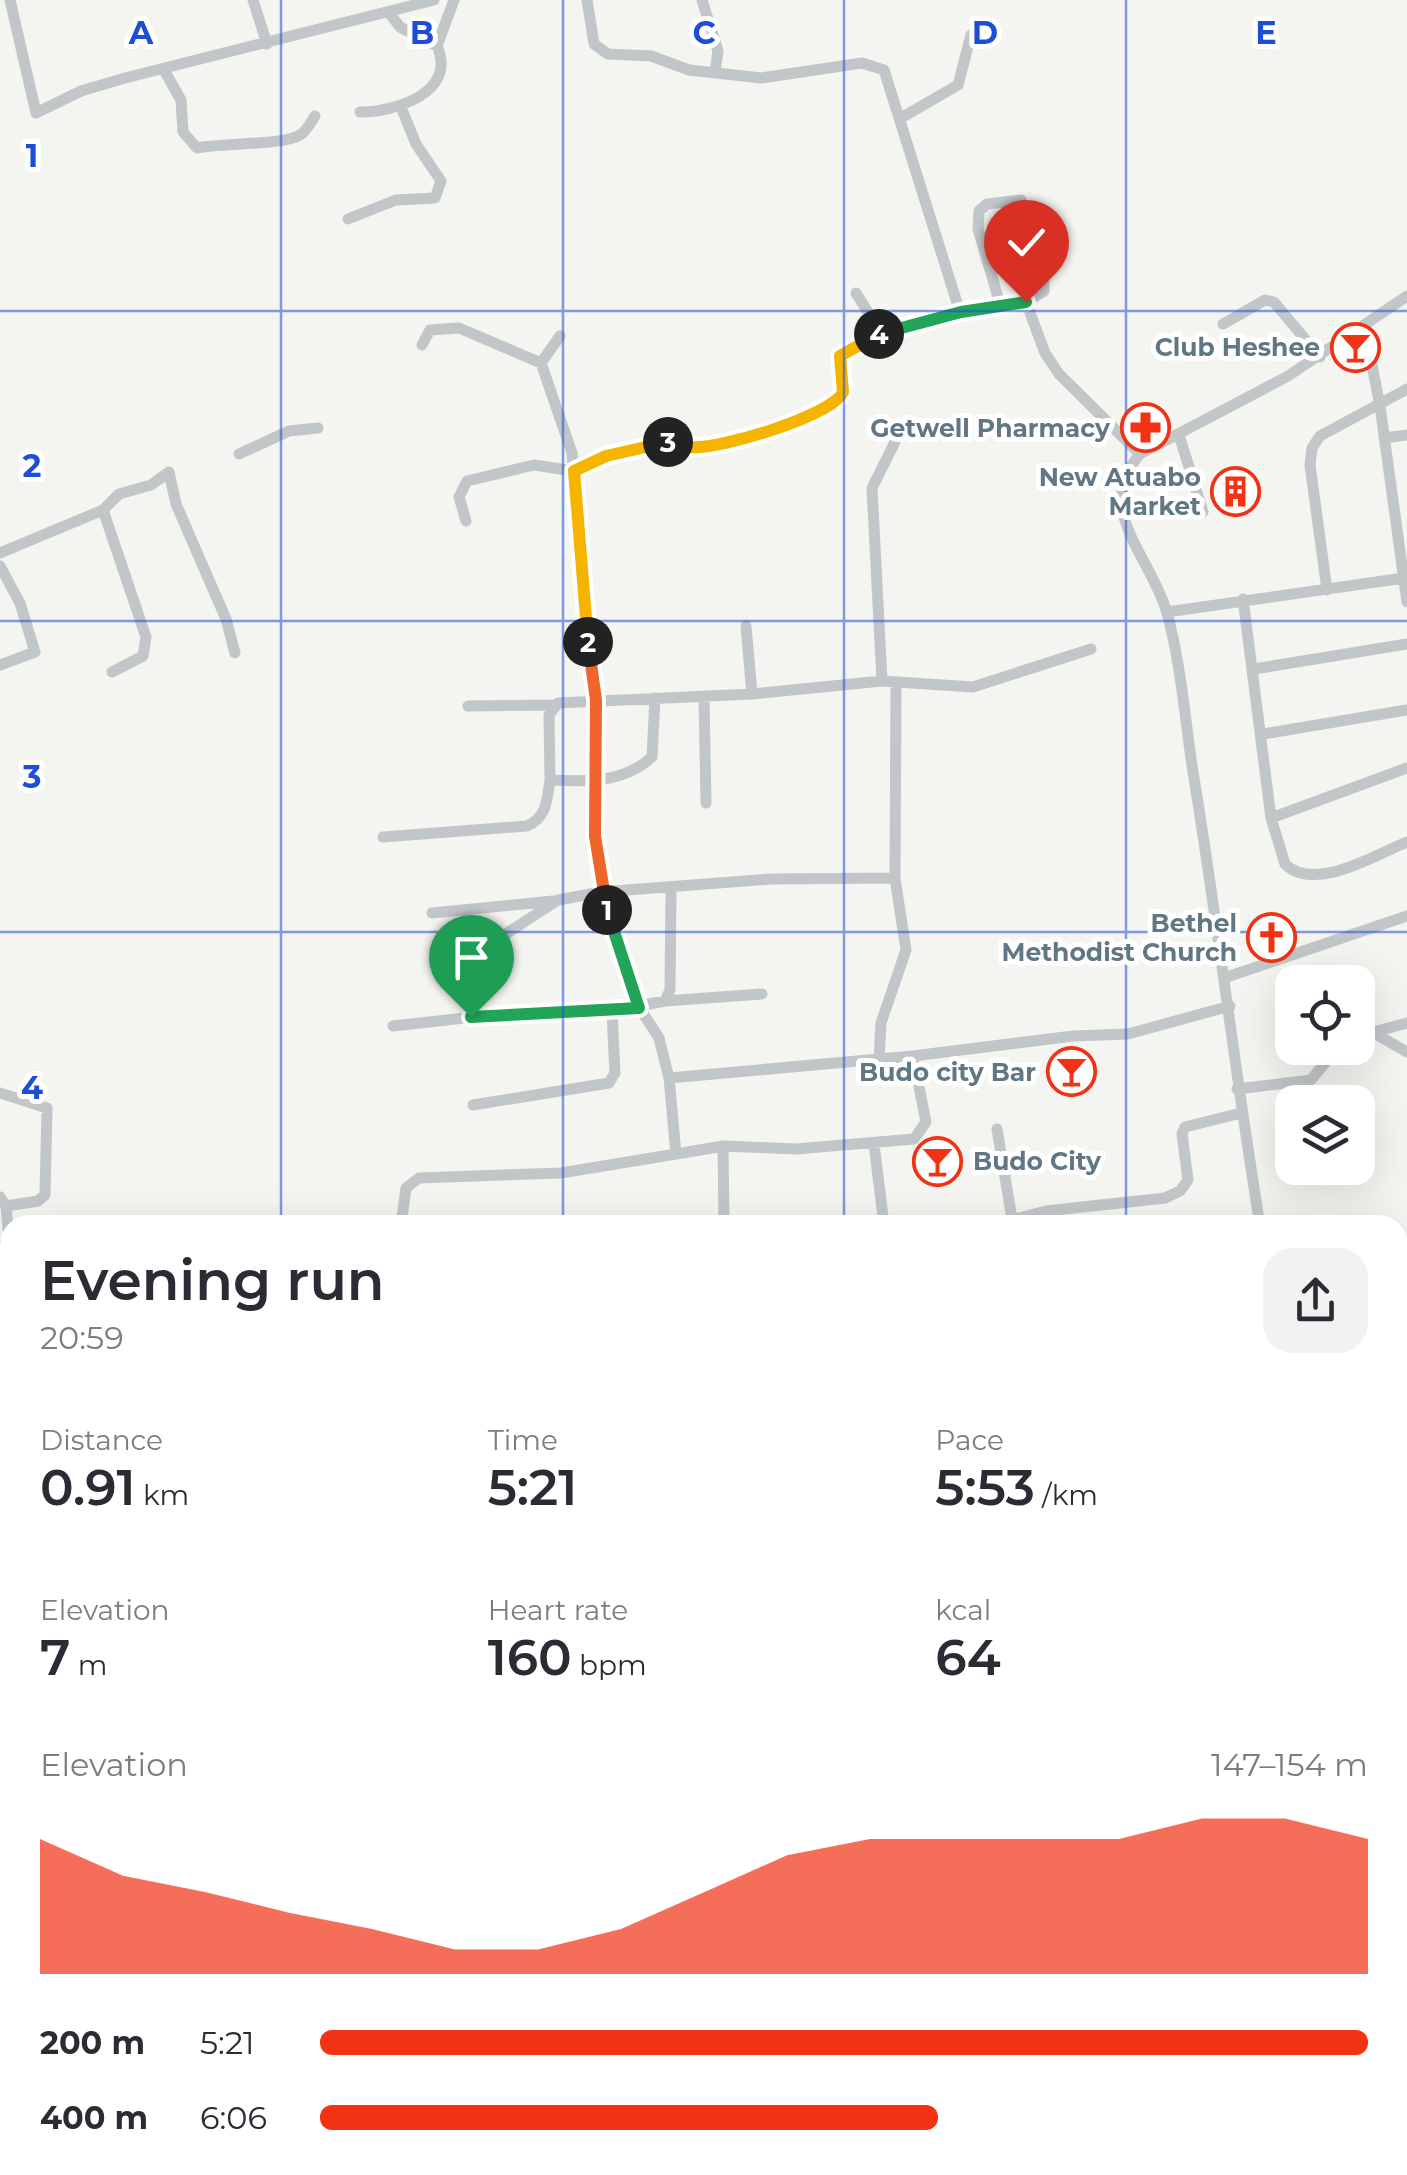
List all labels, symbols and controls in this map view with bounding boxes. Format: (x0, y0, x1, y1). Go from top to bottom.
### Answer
text: A (128, 13, 154, 52)
text: B (410, 13, 434, 52)
text: C (692, 13, 716, 52)
text: D (972, 13, 998, 52)
text: E (1255, 13, 1277, 52)
text: 1 (26, 136, 38, 175)
pin (984, 200, 1069, 303)
icon: check (999, 215, 1054, 270)
pin: 4 (854, 309, 904, 359)
text: 4 (869, 317, 889, 351)
bar icon: Club Heshee (1329, 321, 1381, 373)
place label: Club Heshee (1155, 332, 1320, 362)
pharmacy icon: Getwell Pharmacy (1119, 402, 1171, 454)
place label: Getwell Pharmacy (870, 413, 1111, 443)
pin: 3 (643, 417, 693, 467)
text: 3 (660, 425, 676, 459)
text: 2 (23, 446, 41, 485)
place label: New Atuabo Market (1039, 462, 1201, 521)
building icon: New Atuabo Market (1210, 465, 1262, 517)
pin: 2 (563, 617, 613, 667)
text: 2 (580, 625, 596, 659)
text: 3 (22, 757, 41, 796)
pin: 1 (582, 885, 632, 935)
text: 1 (602, 893, 612, 927)
place label: Bethel Methodist Church (1002, 908, 1237, 967)
church icon: Bethel Methodist Church (1246, 911, 1298, 963)
pin (429, 915, 514, 1018)
icon: arrive (444, 930, 499, 985)
map controls (1275, 965, 1375, 1185)
button: locate (1275, 965, 1375, 1065)
bar icon: Budo city Bar (1045, 1046, 1097, 1098)
place label: Budo city Bar (859, 1057, 1036, 1087)
text: 4 (21, 1068, 43, 1107)
button: layers (1275, 1085, 1375, 1185)
bar icon: Budo City (912, 1135, 964, 1187)
place label: Budo City (973, 1146, 1102, 1176)
text: Evening run (40, 1247, 385, 1314)
button: share (1263, 1248, 1368, 1353)
text: 20:59 (40, 1318, 124, 1357)
text: Distance (40, 1423, 163, 1457)
text: Time (488, 1423, 558, 1457)
text: Pace (935, 1423, 1004, 1457)
text: 0.91 (40, 1457, 136, 1518)
text: 5:21 (488, 1457, 577, 1518)
text: 5:53 (935, 1457, 1035, 1518)
text: km (136, 1478, 189, 1512)
text: /km (1035, 1478, 1098, 1512)
text: Elevation (40, 1593, 169, 1627)
text: Heart rate (488, 1593, 628, 1627)
text: kcal (935, 1593, 991, 1627)
text: 7 (40, 1627, 70, 1688)
text: 160 (488, 1627, 572, 1688)
text: 64 (935, 1627, 1001, 1688)
text: m (70, 1648, 107, 1682)
text: bpm (572, 1648, 647, 1682)
text: Elevation (40, 1745, 188, 1784)
text: 147–154 m (1211, 1745, 1368, 1784)
text: 200 m (40, 2023, 145, 2062)
text: 5:21 (200, 2023, 255, 2062)
text: 400 m (40, 2098, 148, 2137)
text: 6:06 (200, 2098, 267, 2137)

